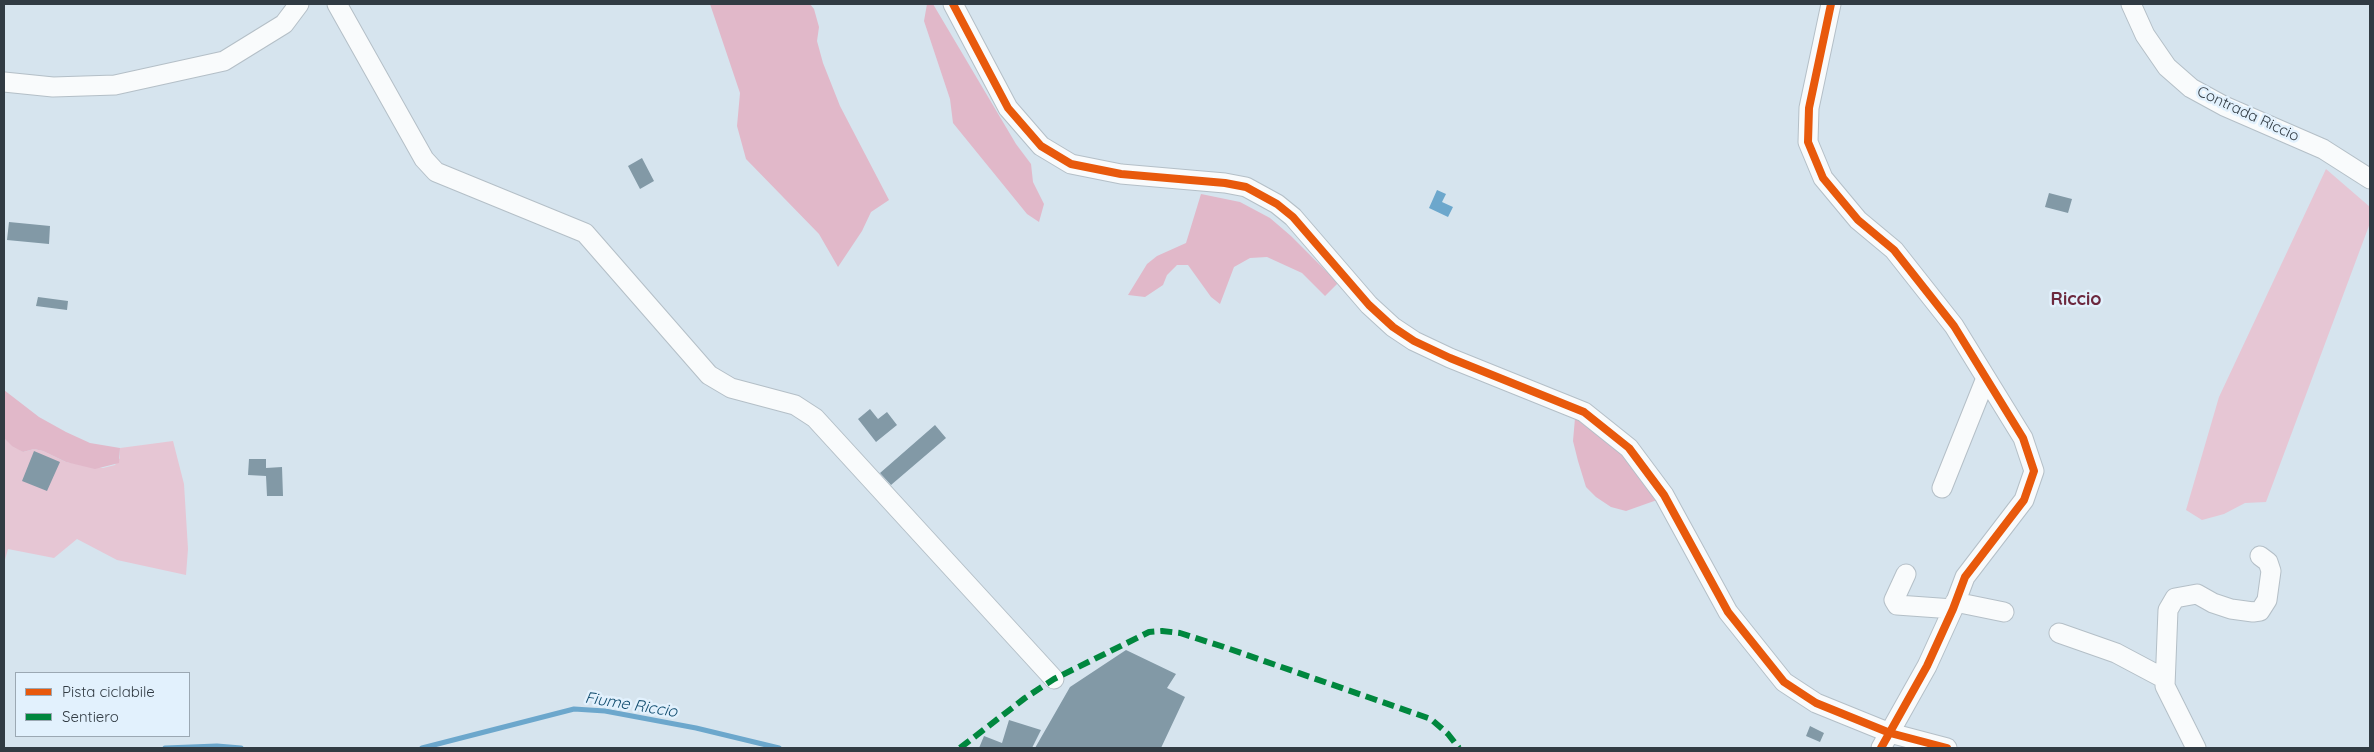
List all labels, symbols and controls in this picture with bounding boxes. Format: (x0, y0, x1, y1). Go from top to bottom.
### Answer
street label: Contrada Riccio (2194, 82, 2302, 146)
district label: Riccio (2051, 289, 2101, 311)
legend (15, 672, 190, 737)
text: Pista ciclabile (62, 682, 155, 701)
water label: Fiume Riccio (583, 688, 679, 722)
text: Sentiero (62, 707, 119, 726)

